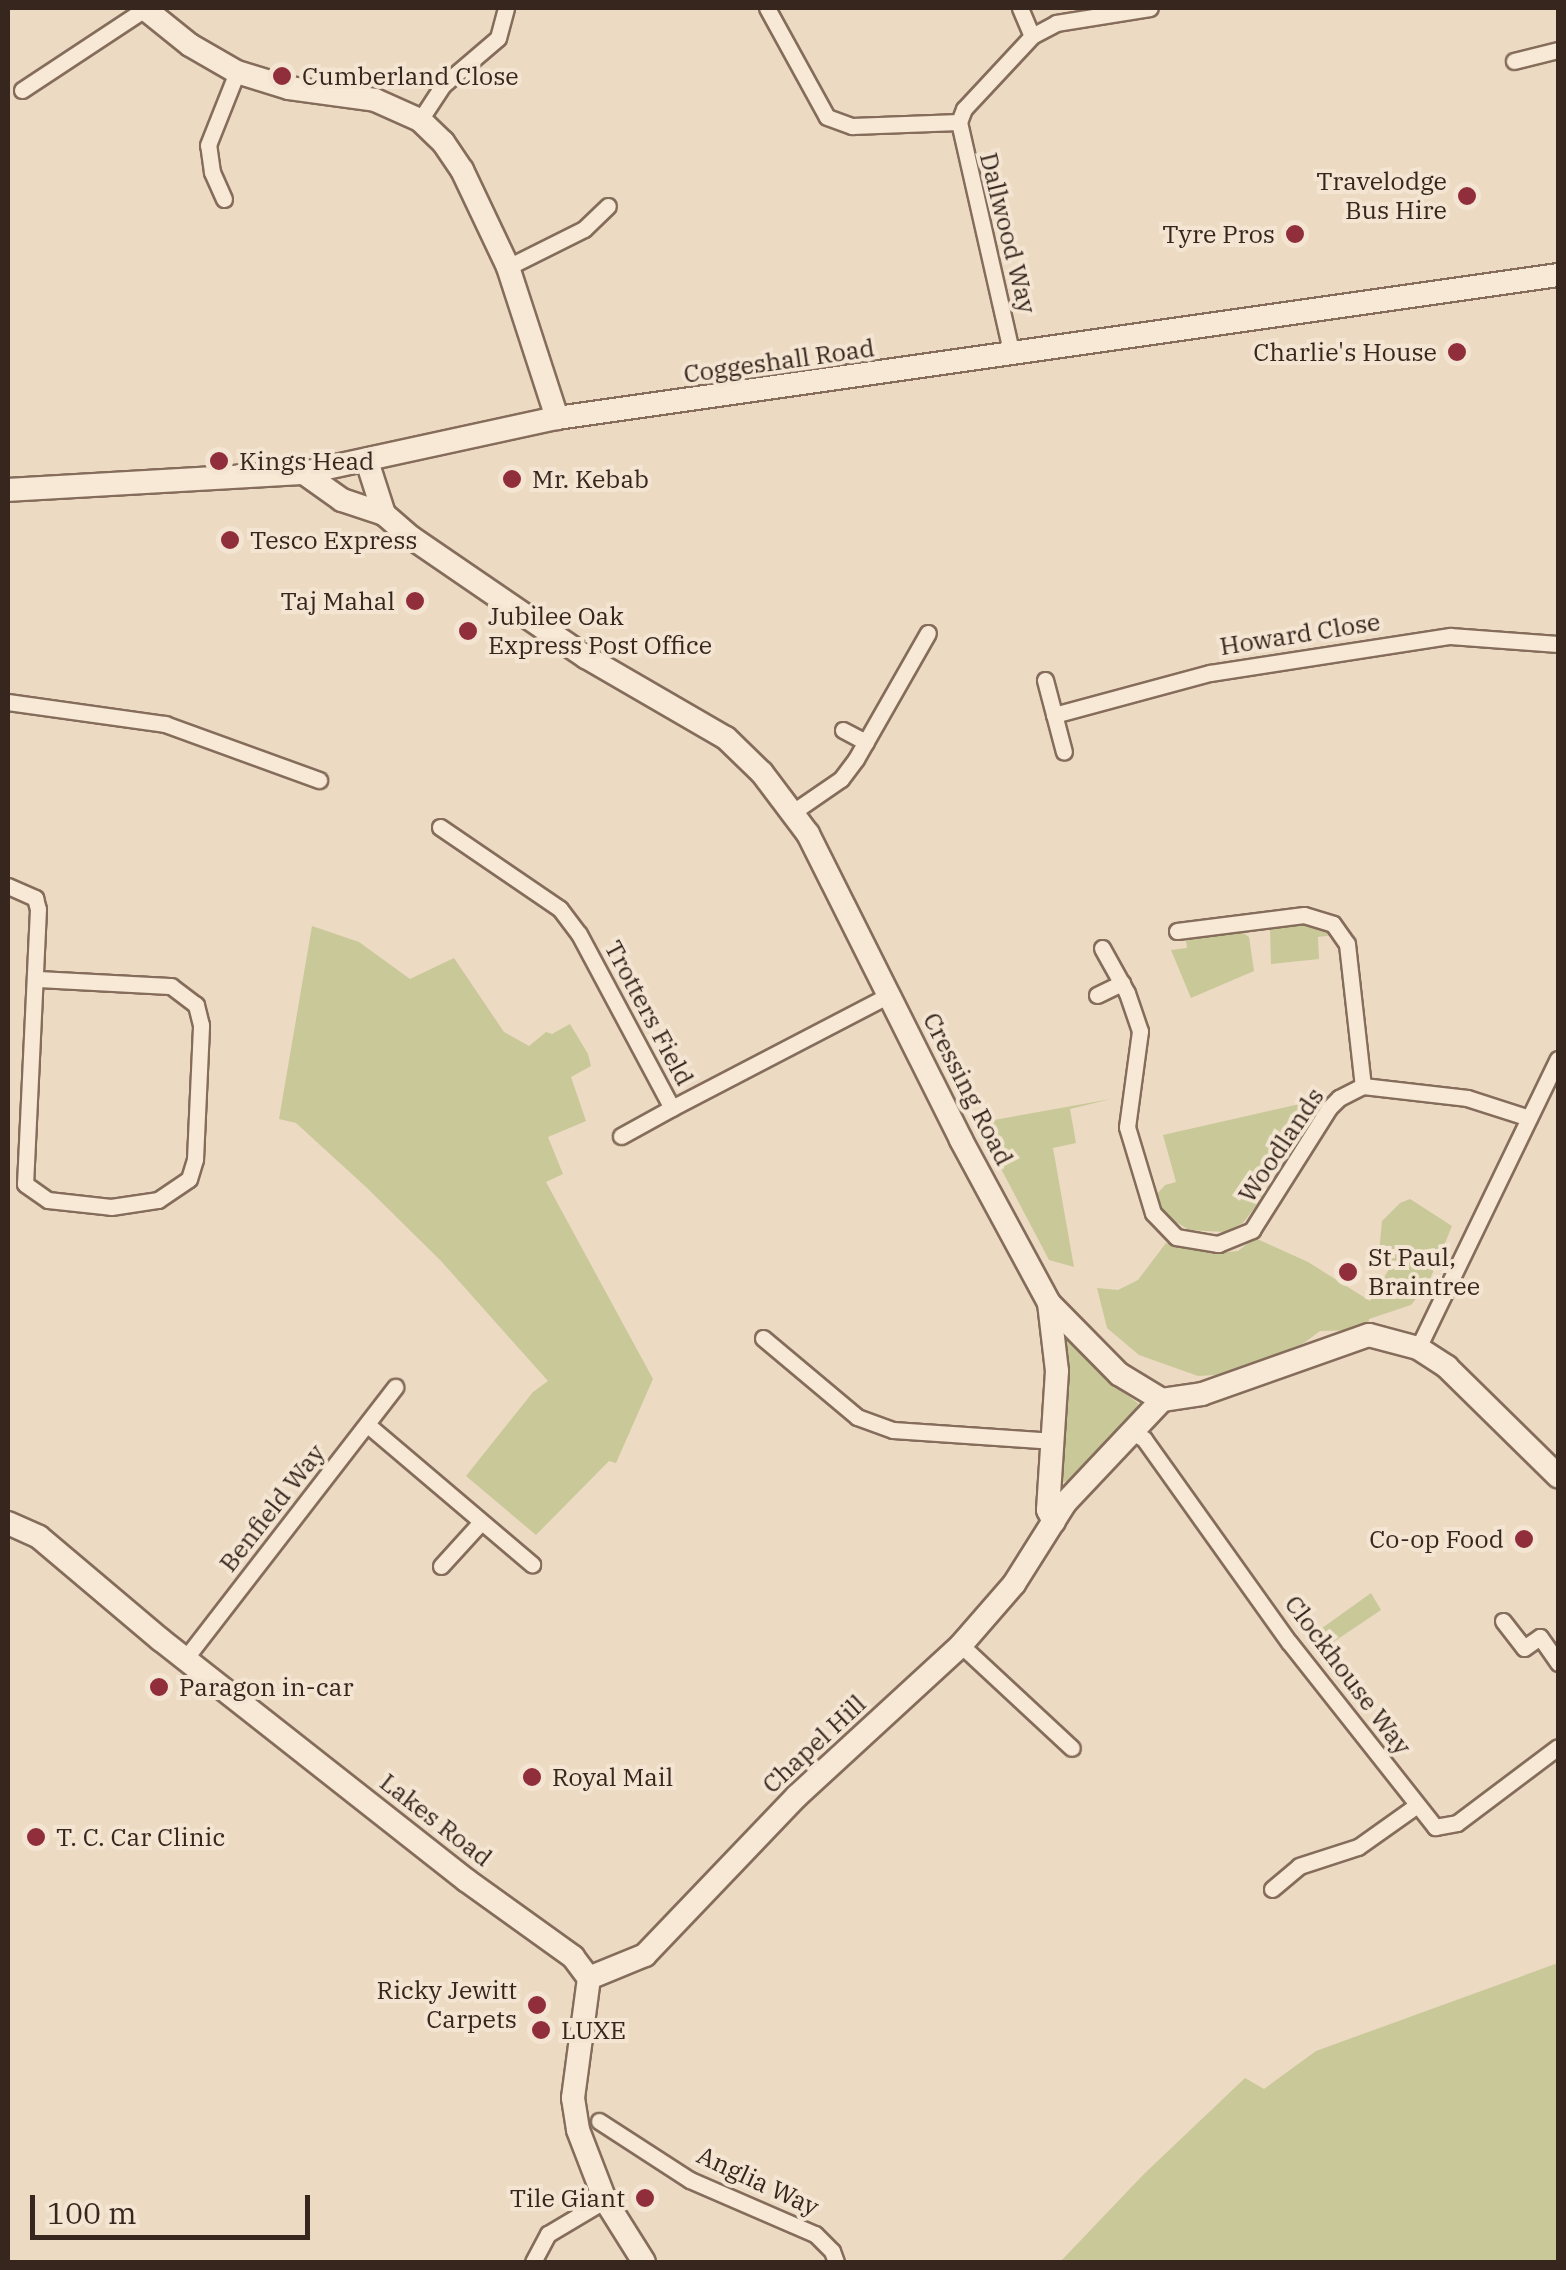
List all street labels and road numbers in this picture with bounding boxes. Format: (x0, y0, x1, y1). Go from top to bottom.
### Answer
street label: Dallwood Way (974, 149, 1042, 317)
street label: Coggeshall Road (682, 333, 876, 389)
street label: Howard Close (1218, 607, 1382, 661)
street label: Trotters Field (598, 935, 700, 1091)
street label: Cressing Road (917, 1008, 1019, 1170)
street label: Woodlands (1232, 1082, 1330, 1208)
street label: Benfield Way (213, 1438, 331, 1578)
street label: Clockhouse Way (1278, 1589, 1418, 1761)
street label: Chapel Hill (756, 1689, 872, 1799)
street label: Lakes Road (374, 1767, 498, 1873)
street label: Anglia Way (692, 2140, 824, 2222)

